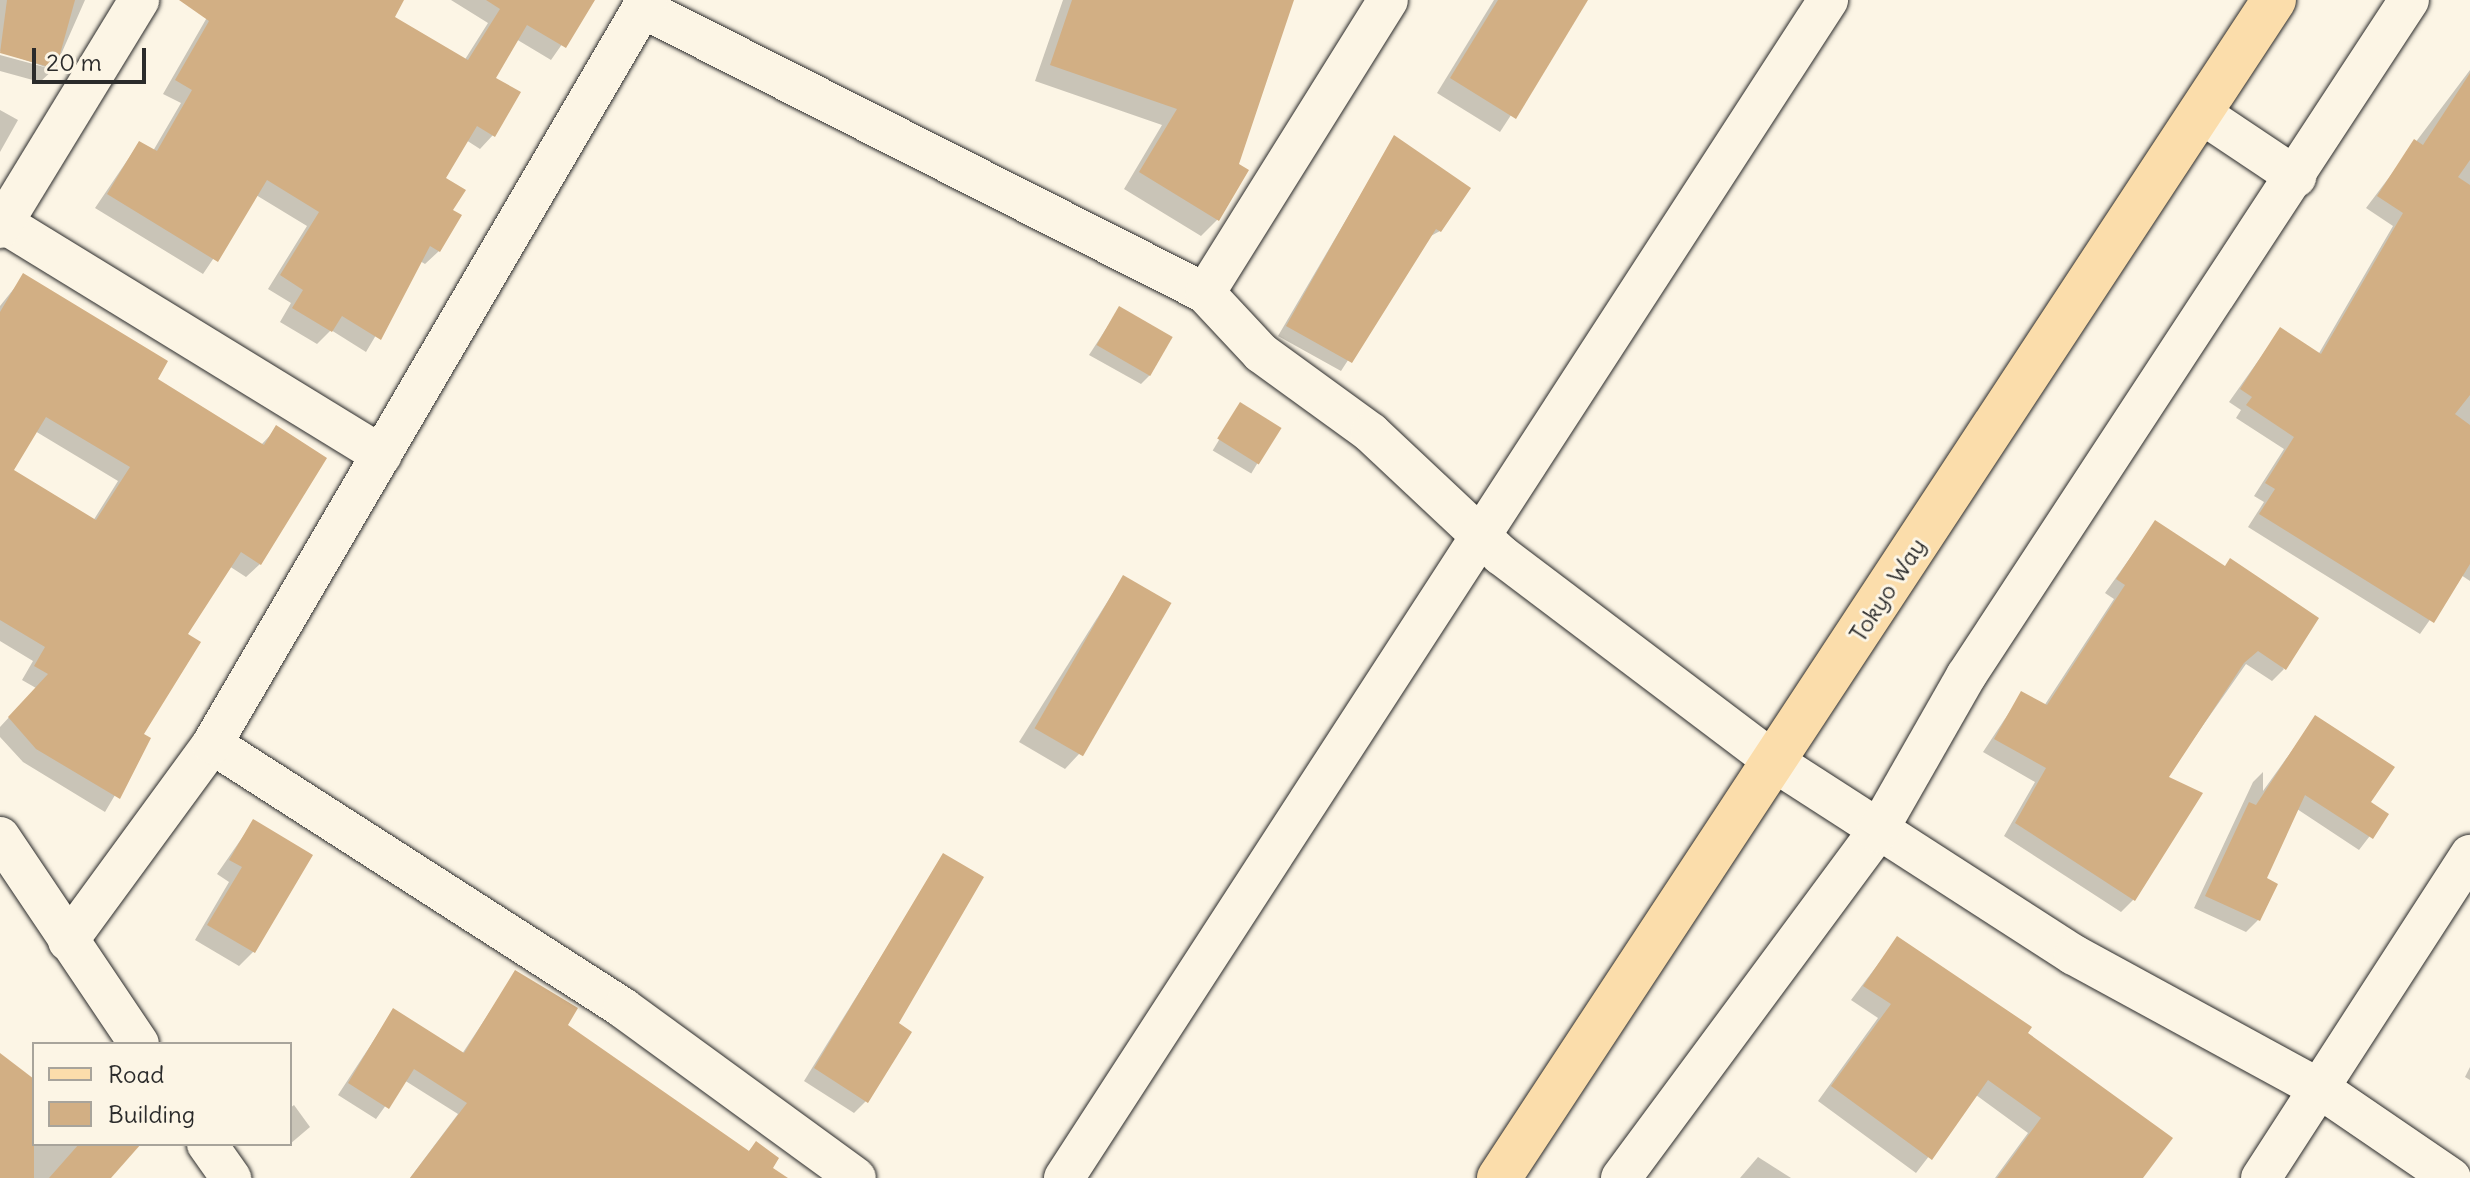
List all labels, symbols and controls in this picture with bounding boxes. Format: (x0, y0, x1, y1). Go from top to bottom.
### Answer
scale bar (36, 32, 150, 82)
text: 20 m (46, 47, 102, 77)
street label: Tokyo Way (1844, 533, 1932, 647)
legend (32, 1042, 292, 1146)
text: Road (108, 1059, 164, 1089)
text: Building (108, 1099, 195, 1129)

